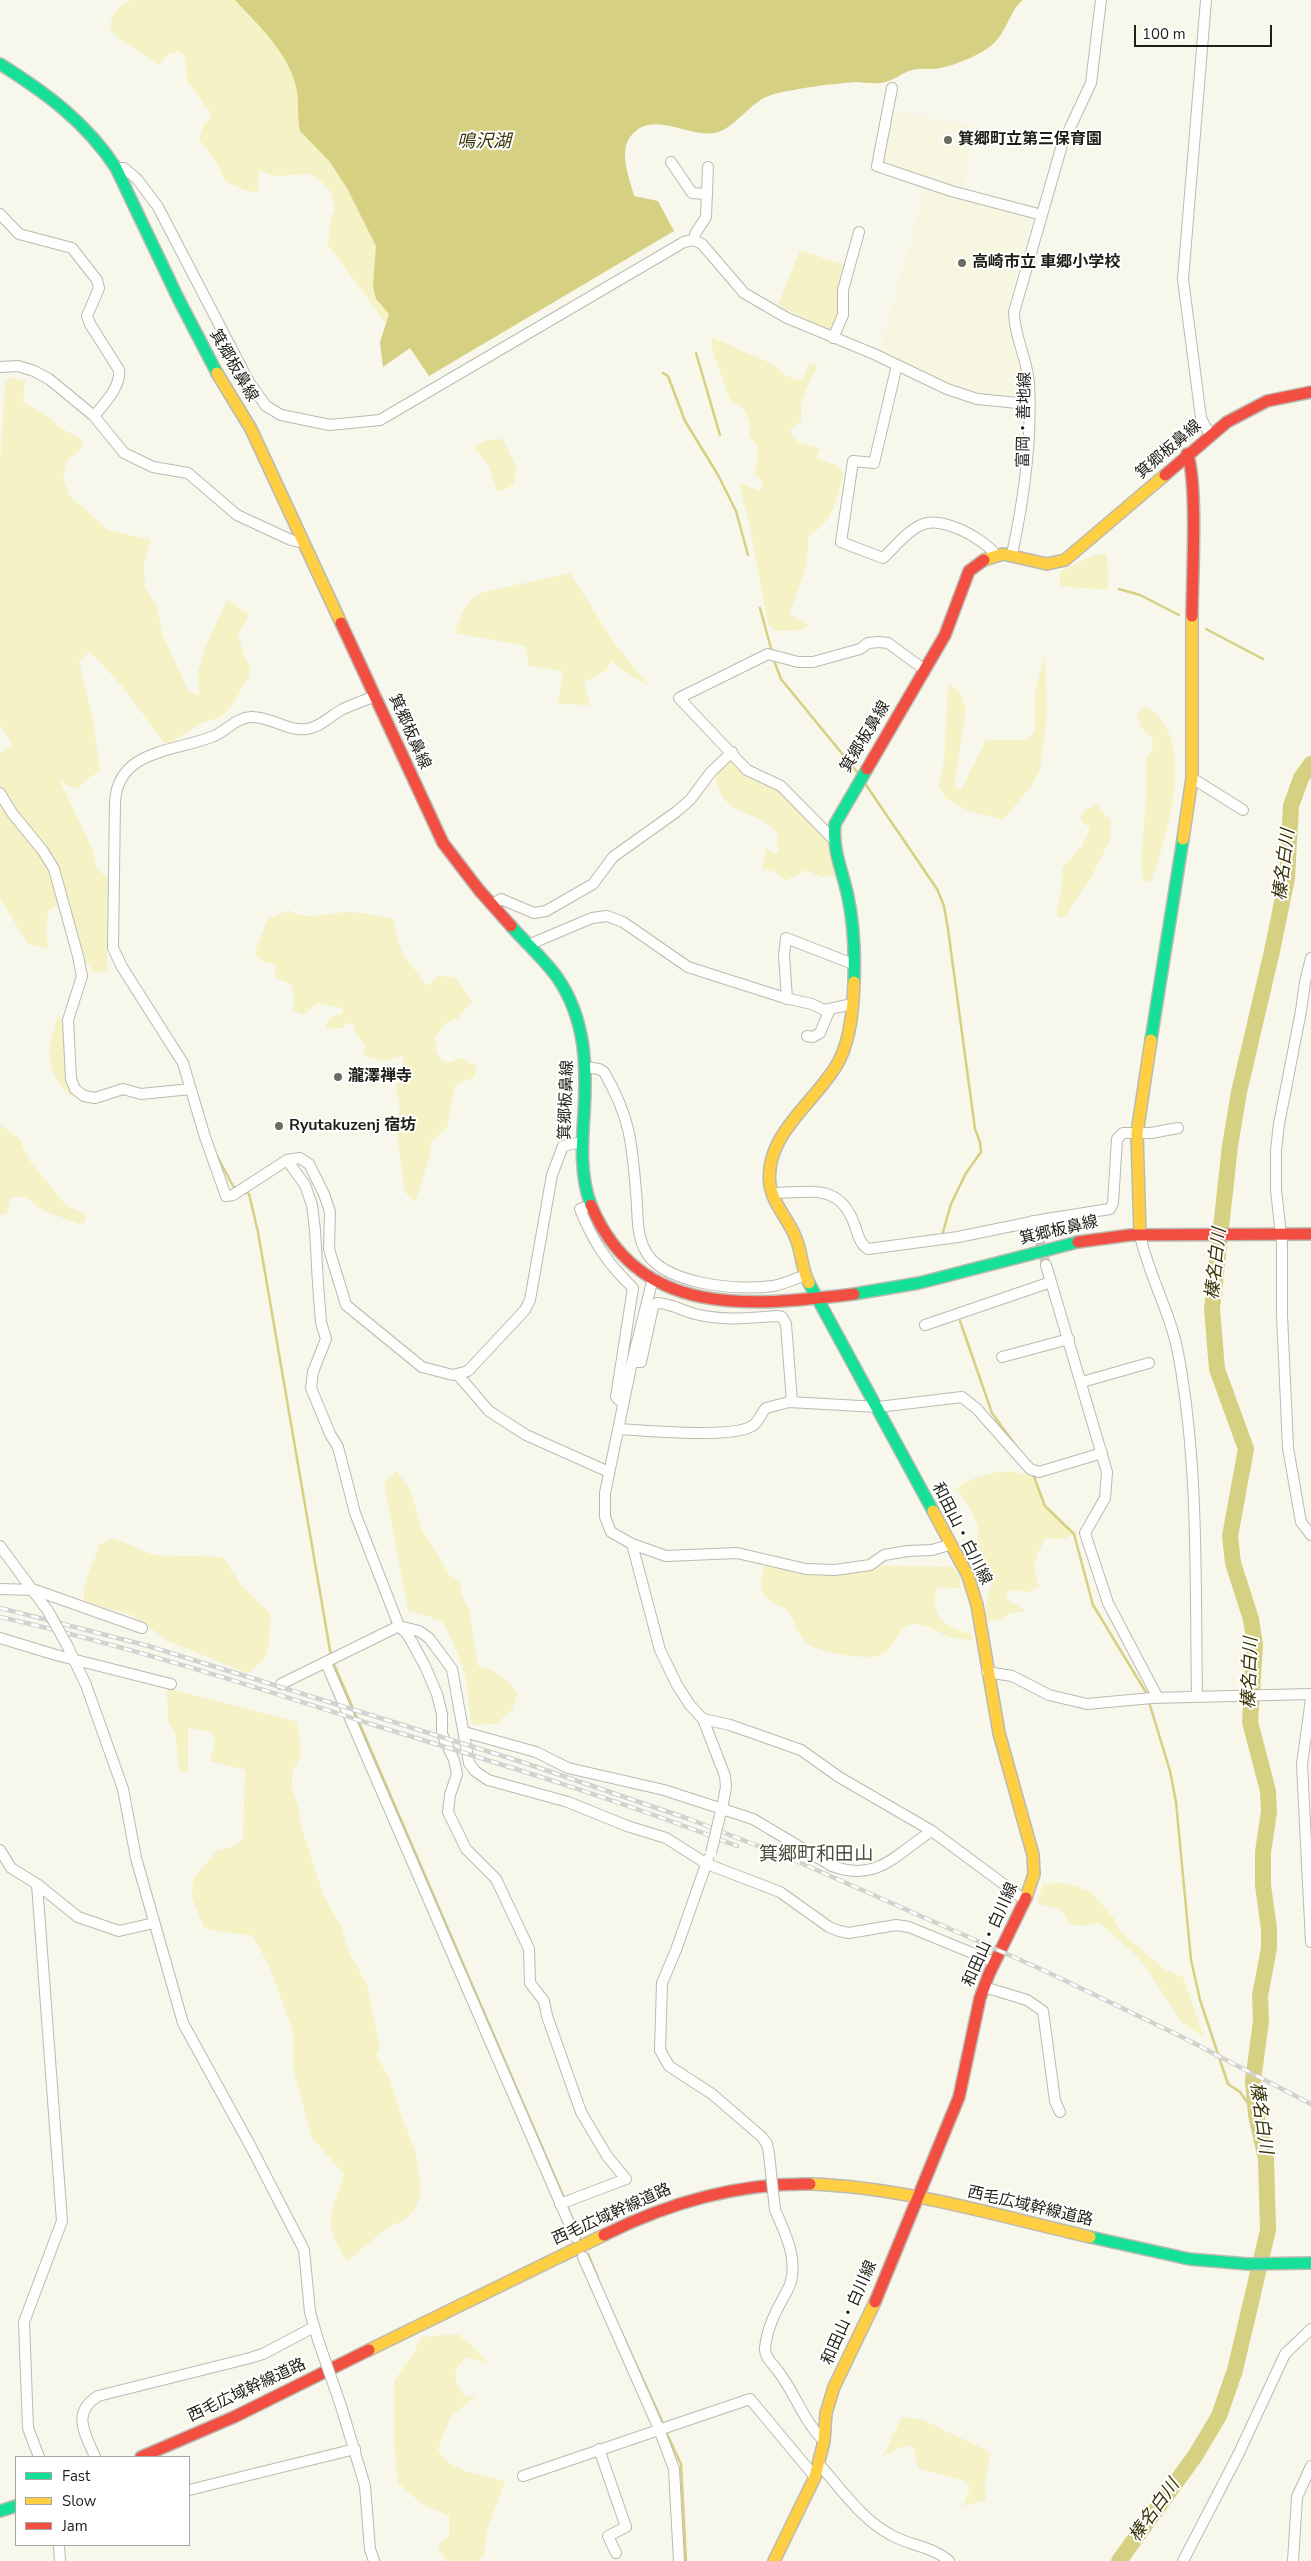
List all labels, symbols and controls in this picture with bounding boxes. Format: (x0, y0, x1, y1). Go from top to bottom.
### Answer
scale bar (1136, 15, 1274, 47)
text: 100 m (1142, 24, 1186, 44)
place label: 箕郷町立第三保育園 (958, 130, 1102, 150)
water label: 鳴沢湖 (457, 132, 511, 154)
marker: 箕郷町立第三保育園 (942, 134, 954, 146)
place label: 高崎市立 車郷小学校 (972, 253, 1120, 273)
marker: 高崎市立 車郷小学校 (956, 257, 968, 269)
street label: 箕郷板鼻線 (205, 327, 261, 405)
street label: 富岡・善地線 (1015, 372, 1035, 468)
street label: 箕郷板鼻線 (1133, 417, 1205, 483)
street label: 箕郷板鼻線 (384, 692, 434, 772)
street label: 箕郷板鼻線 (837, 698, 895, 776)
water label: 榛名白川 (1270, 828, 1300, 902)
street label: 箕郷板鼻線 (556, 1060, 578, 1140)
place label: 瀧澤禅寺 (348, 1067, 412, 1087)
marker: 瀧澤禅寺 (332, 1071, 344, 1083)
place label: Ryutakuzenj 宿坊 (289, 1116, 416, 1136)
marker: Ryutakuzenj 宿坊 (273, 1120, 285, 1132)
street label: 箕郷板鼻線 (1018, 1213, 1100, 1249)
water label: 榛名白川 (1202, 1227, 1232, 1301)
street label: 和田山・白川線 (927, 1480, 995, 1588)
water label: 榛名白川 (1239, 1637, 1263, 1709)
district label: 箕郷町和田山 (759, 1844, 873, 1866)
street label: 和田山・白川線 (959, 1880, 1023, 1990)
water label: 榛名白川 (1244, 2081, 1276, 2155)
street label: 西毛広域幹線道路 (550, 2180, 674, 2250)
street label: 西毛広域幹線道路 (965, 2183, 1095, 2231)
street label: 和田山・白川線 (818, 2258, 882, 2368)
street label: 西毛広域幹線道路 (185, 2355, 309, 2427)
legend (15, 2456, 190, 2546)
text: Fast (62, 2466, 90, 2486)
water label: 榛名白川 (1125, 2476, 1185, 2546)
text: Slow (62, 2491, 96, 2511)
text: Jam (62, 2516, 88, 2536)

